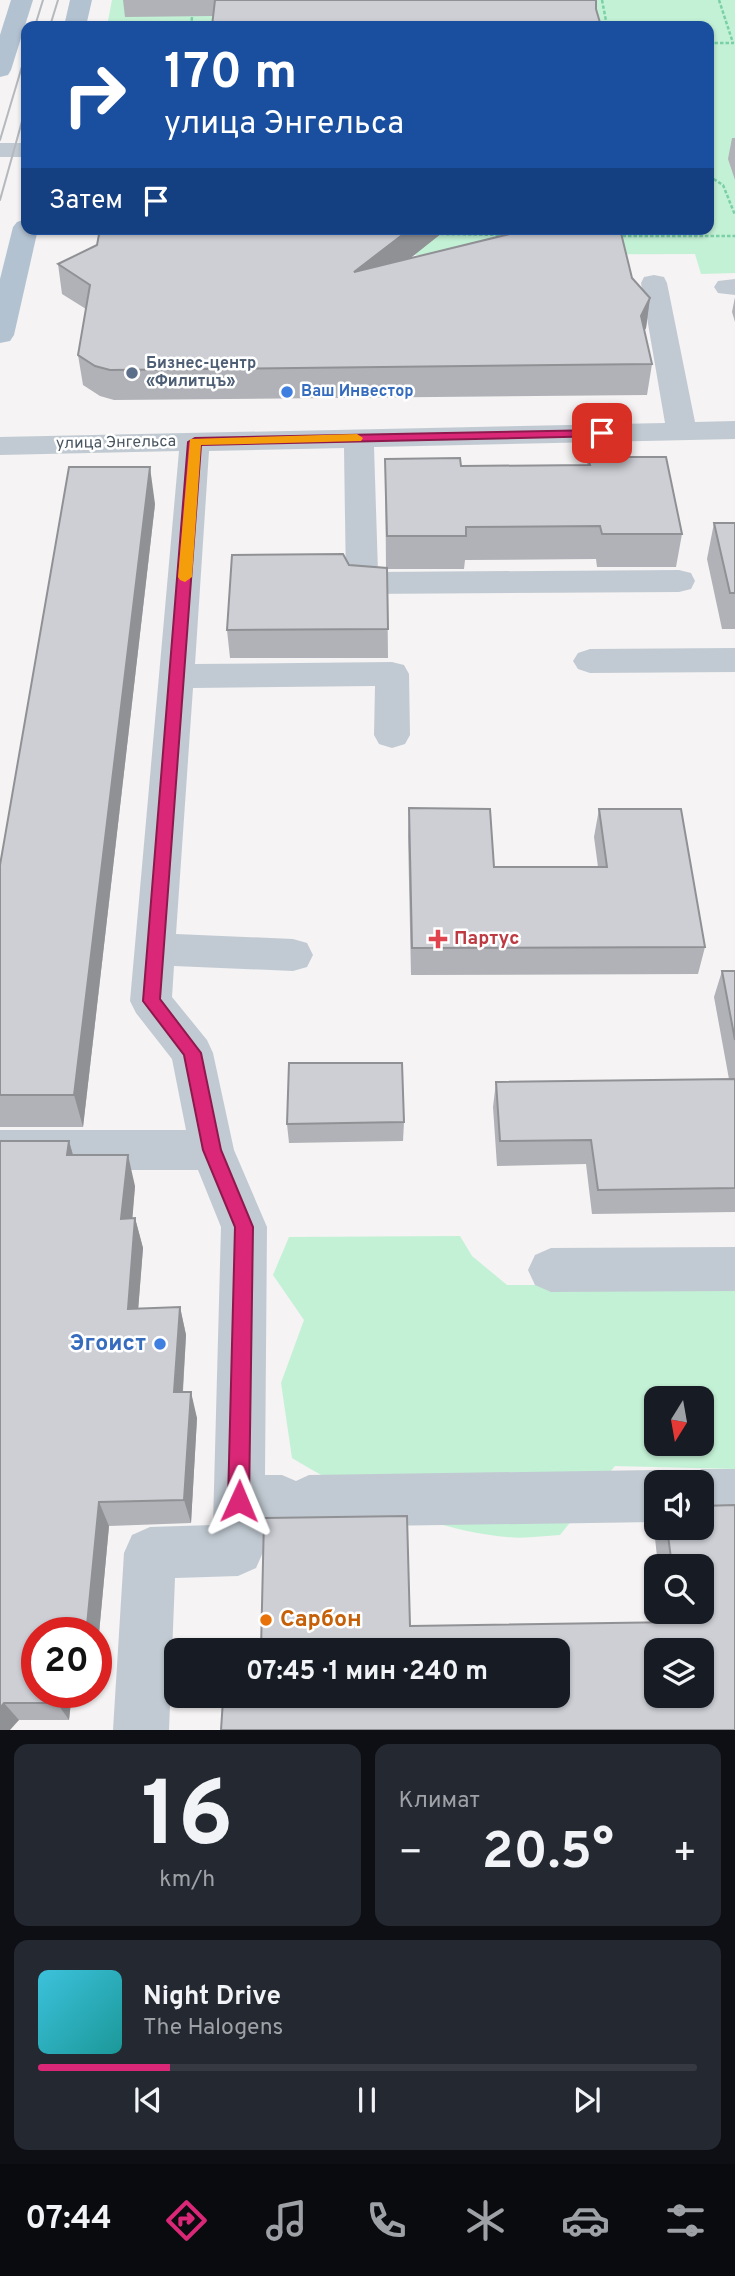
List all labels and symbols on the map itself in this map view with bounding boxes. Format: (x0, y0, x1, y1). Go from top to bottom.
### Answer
place label: Бизнес-центр «Филитцъ» (146, 354, 256, 392)
marker: Бизнес-центр «Филитцъ» (124, 365, 140, 381)
place label: Ваш Инвестор (301, 382, 414, 402)
marker: Ваш Инвестор (279, 384, 295, 400)
pin (572, 403, 632, 463)
street label: улица Энгельса (56, 432, 176, 454)
place label: Партус (454, 927, 519, 951)
marker: Партус (428, 929, 448, 949)
place label: Эгоист (70, 1330, 146, 1359)
marker: Эгоист (152, 1336, 168, 1352)
north arrow (644, 1386, 714, 1456)
position arrow (202, 1464, 276, 1538)
place label: Сарбон (280, 1606, 362, 1635)
marker: Сарбон (258, 1612, 274, 1628)
speed limit sign: 20 (21, 1617, 112, 1708)

